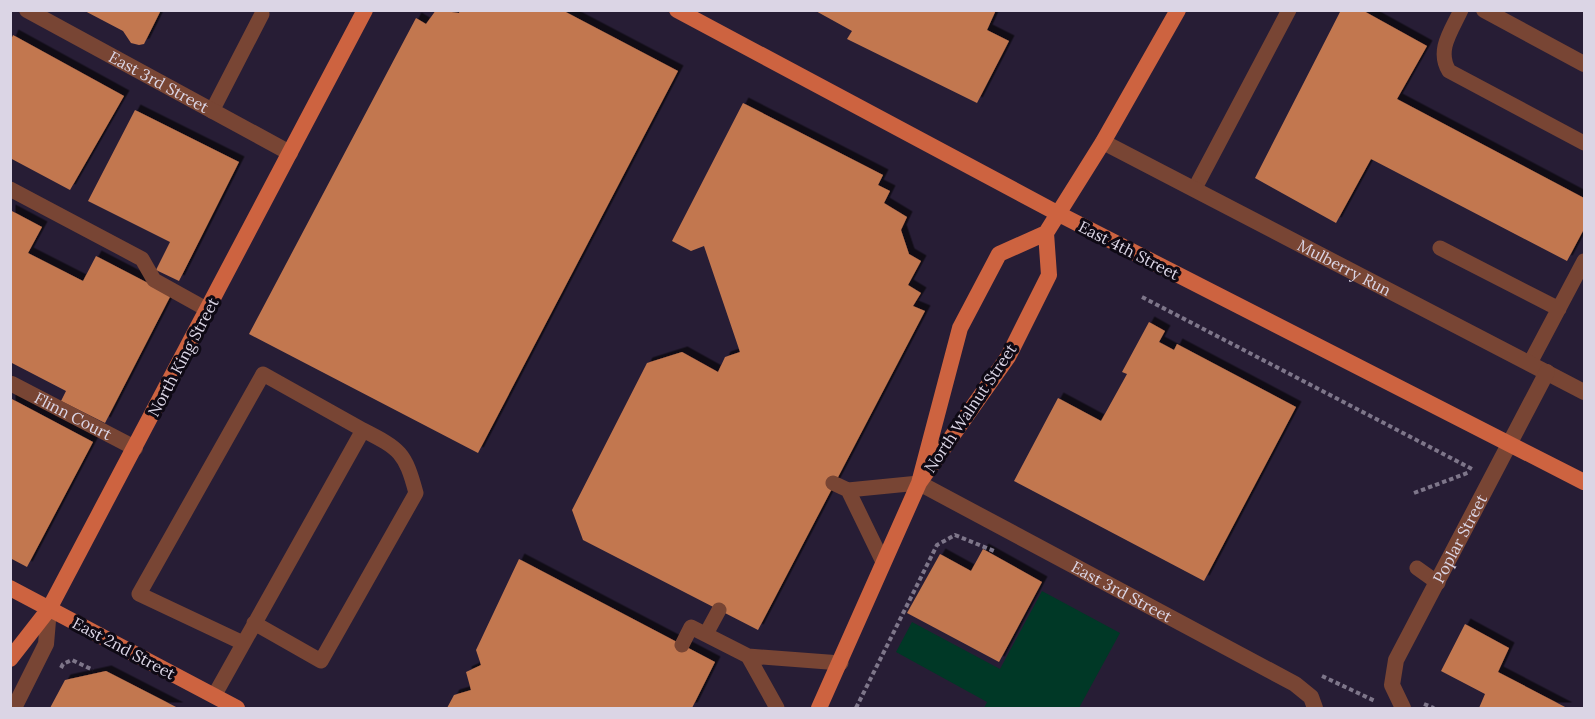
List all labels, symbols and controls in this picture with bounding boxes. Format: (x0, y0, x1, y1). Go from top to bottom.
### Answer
street label: East 3rd Street (105, 46, 213, 117)
street label: East 4th Street (1075, 216, 1183, 284)
street label: Mulberry Run (1294, 235, 1395, 300)
street label: North King Street (143, 293, 223, 420)
street label: North Walnut Street (919, 339, 1021, 476)
street label: Flinn Court (31, 387, 116, 445)
street label: Poplar Street (1428, 490, 1492, 586)
street label: East 3rd Street (1068, 556, 1176, 627)
street label: East 2nd Street (69, 613, 179, 684)

